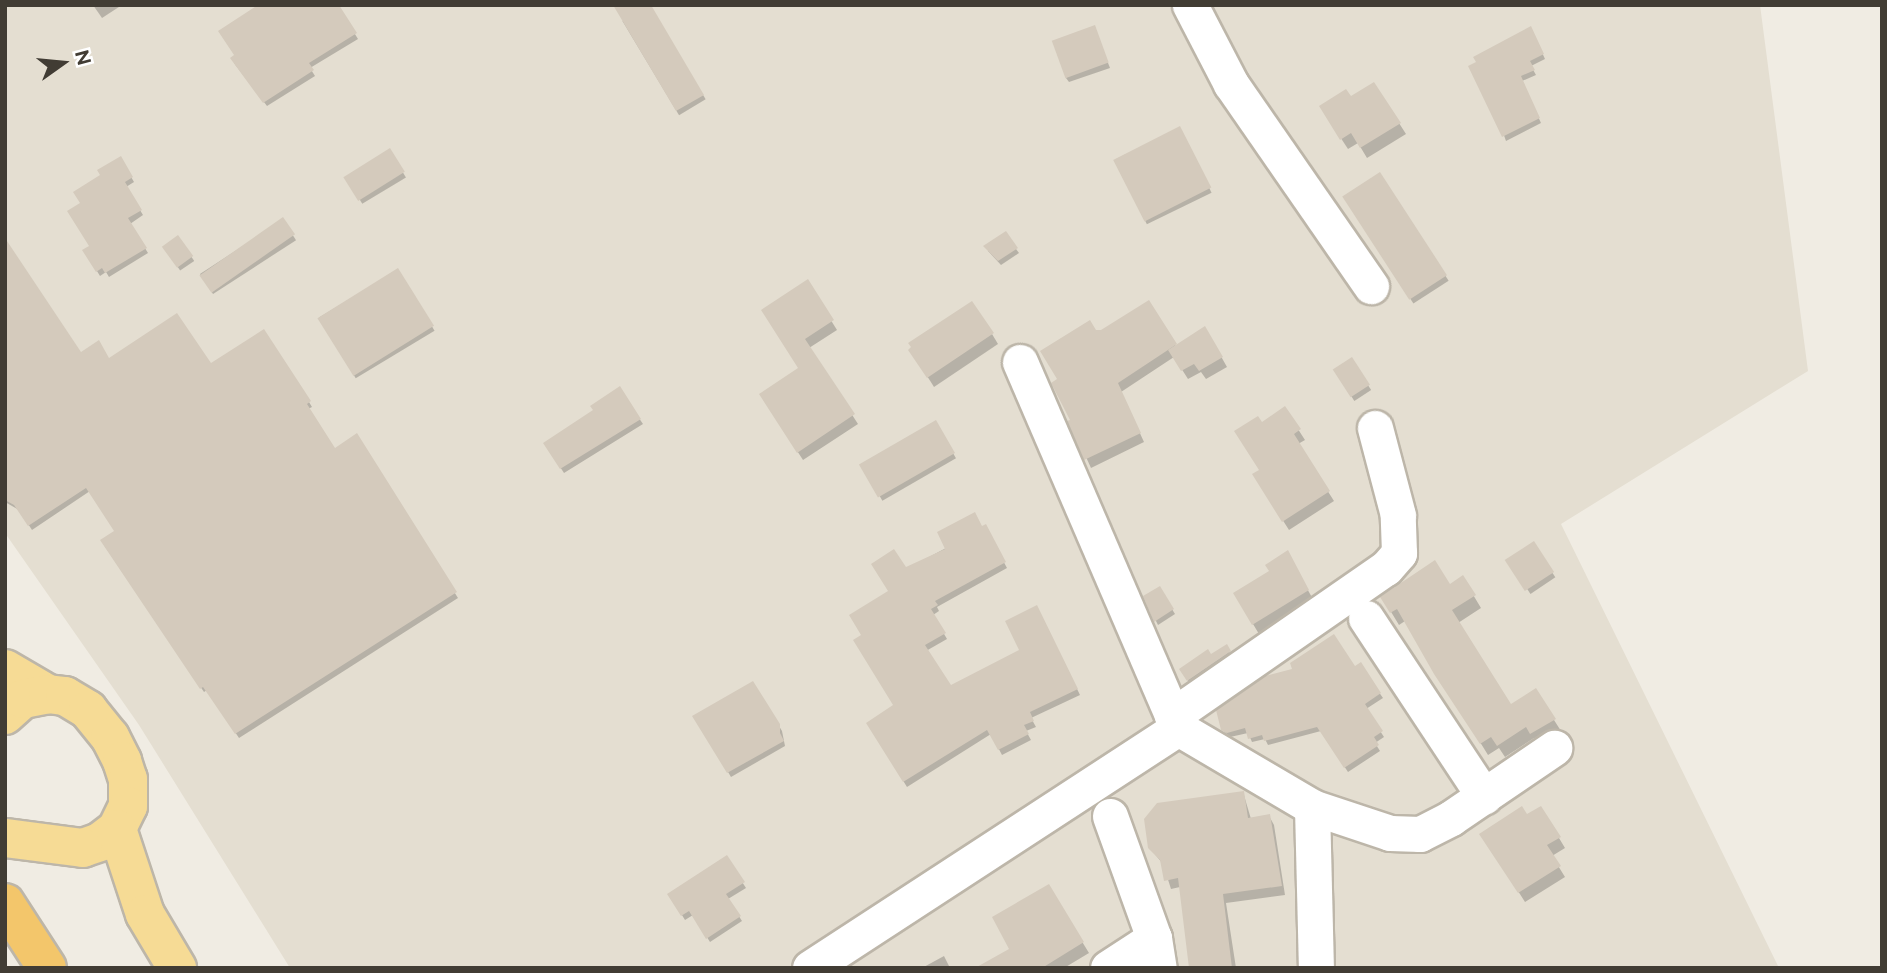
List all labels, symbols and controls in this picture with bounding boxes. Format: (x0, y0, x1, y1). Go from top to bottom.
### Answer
north arrow (28, 28, 98, 98)
text: N (71, 48, 96, 67)

